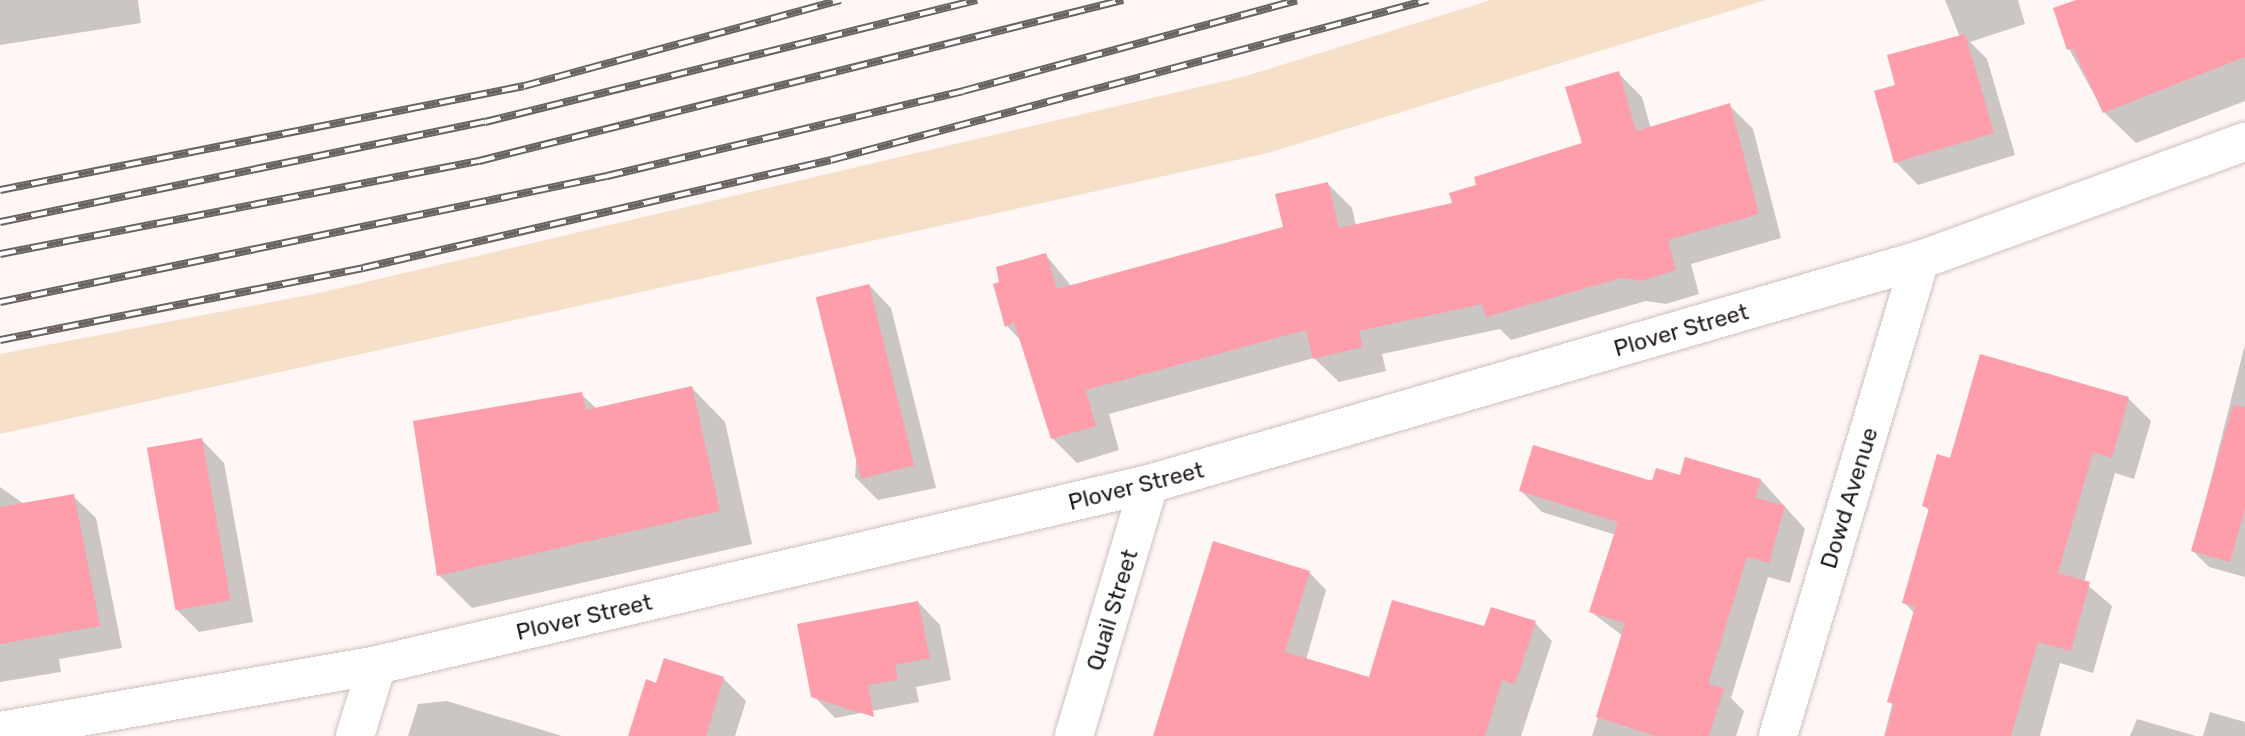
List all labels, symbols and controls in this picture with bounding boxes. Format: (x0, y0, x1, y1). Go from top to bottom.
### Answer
street label: Plover Street (1610, 298, 1752, 362)
street label: Dowd Avenue (1814, 424, 1884, 572)
street label: Plover Street (1065, 456, 1207, 516)
street label: Quail Street (1080, 546, 1144, 674)
street label: Plover Street (513, 588, 655, 646)

